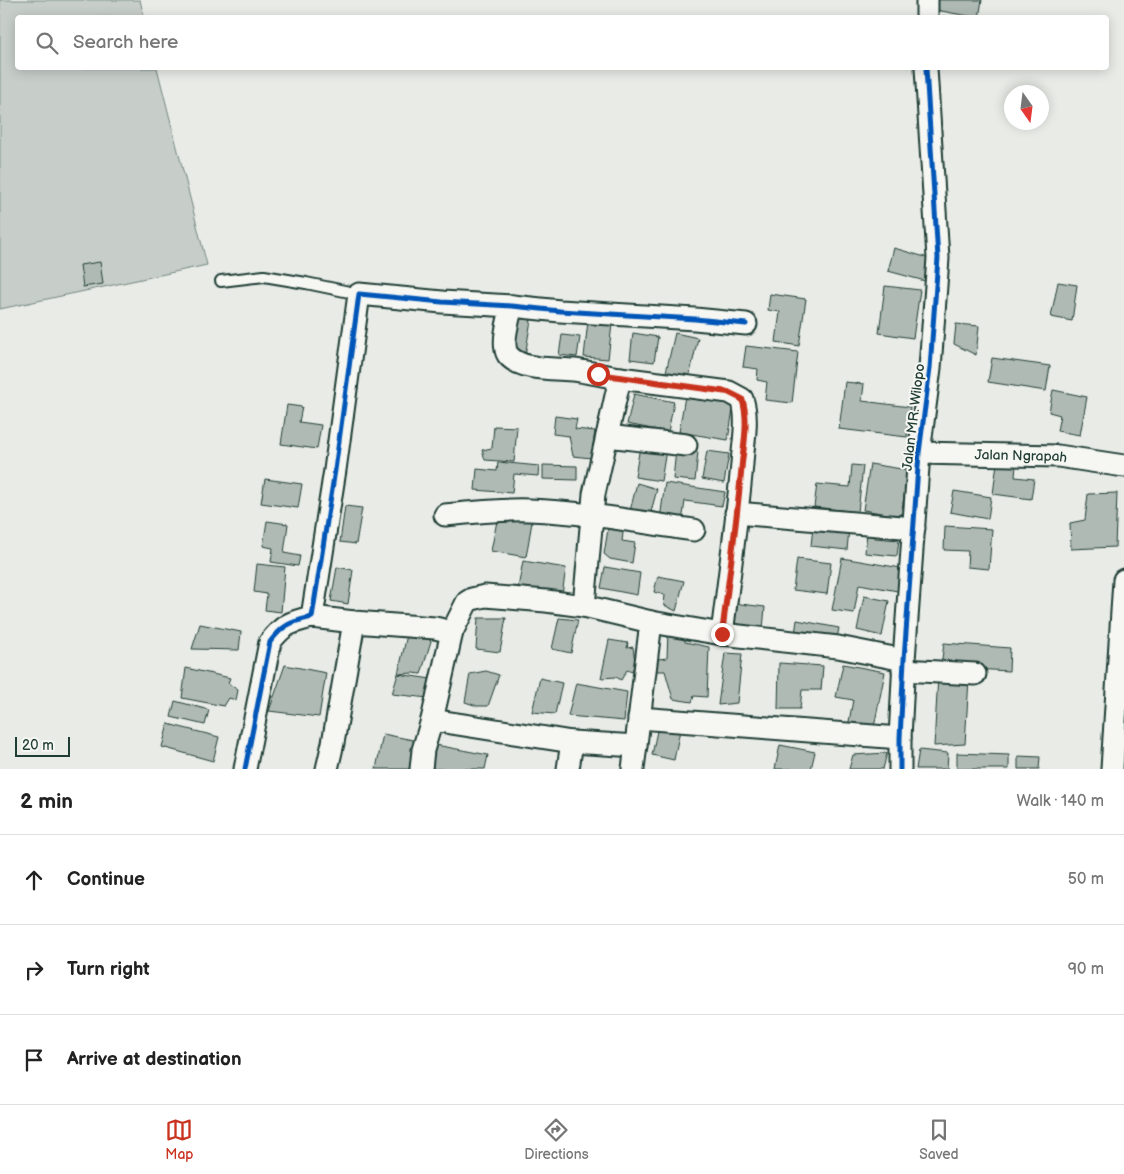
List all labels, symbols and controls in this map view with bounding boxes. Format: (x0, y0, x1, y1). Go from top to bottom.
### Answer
search box (15, 15, 1109, 70)
icon: search (33, 29, 61, 57)
text: Search here (73, 31, 178, 54)
north arrow (1004, 85, 1049, 130)
street label: Jalan MR. Wilopo (898, 362, 929, 472)
route start (587, 363, 610, 386)
street label: Jalan Ngrapah (974, 446, 1069, 466)
route end (711, 623, 734, 646)
scale bar (15, 734, 70, 757)
text: 20 m (22, 737, 54, 754)
text: 2 min (20, 789, 73, 814)
text: Walk · 140 m (1017, 792, 1104, 811)
icon: ahead (20, 866, 48, 894)
text: Continue (67, 868, 145, 891)
text: 50 m (1068, 870, 1104, 889)
icon: right (20, 956, 48, 984)
text: Turn right (67, 958, 150, 981)
text: 90 m (1068, 960, 1104, 979)
icon: arrive (20, 1046, 48, 1074)
text: Arrive at destination (67, 1048, 242, 1071)
tab: Map (165, 1116, 194, 1163)
tab: Directions (524, 1116, 589, 1163)
tab: Saved (919, 1116, 959, 1163)

